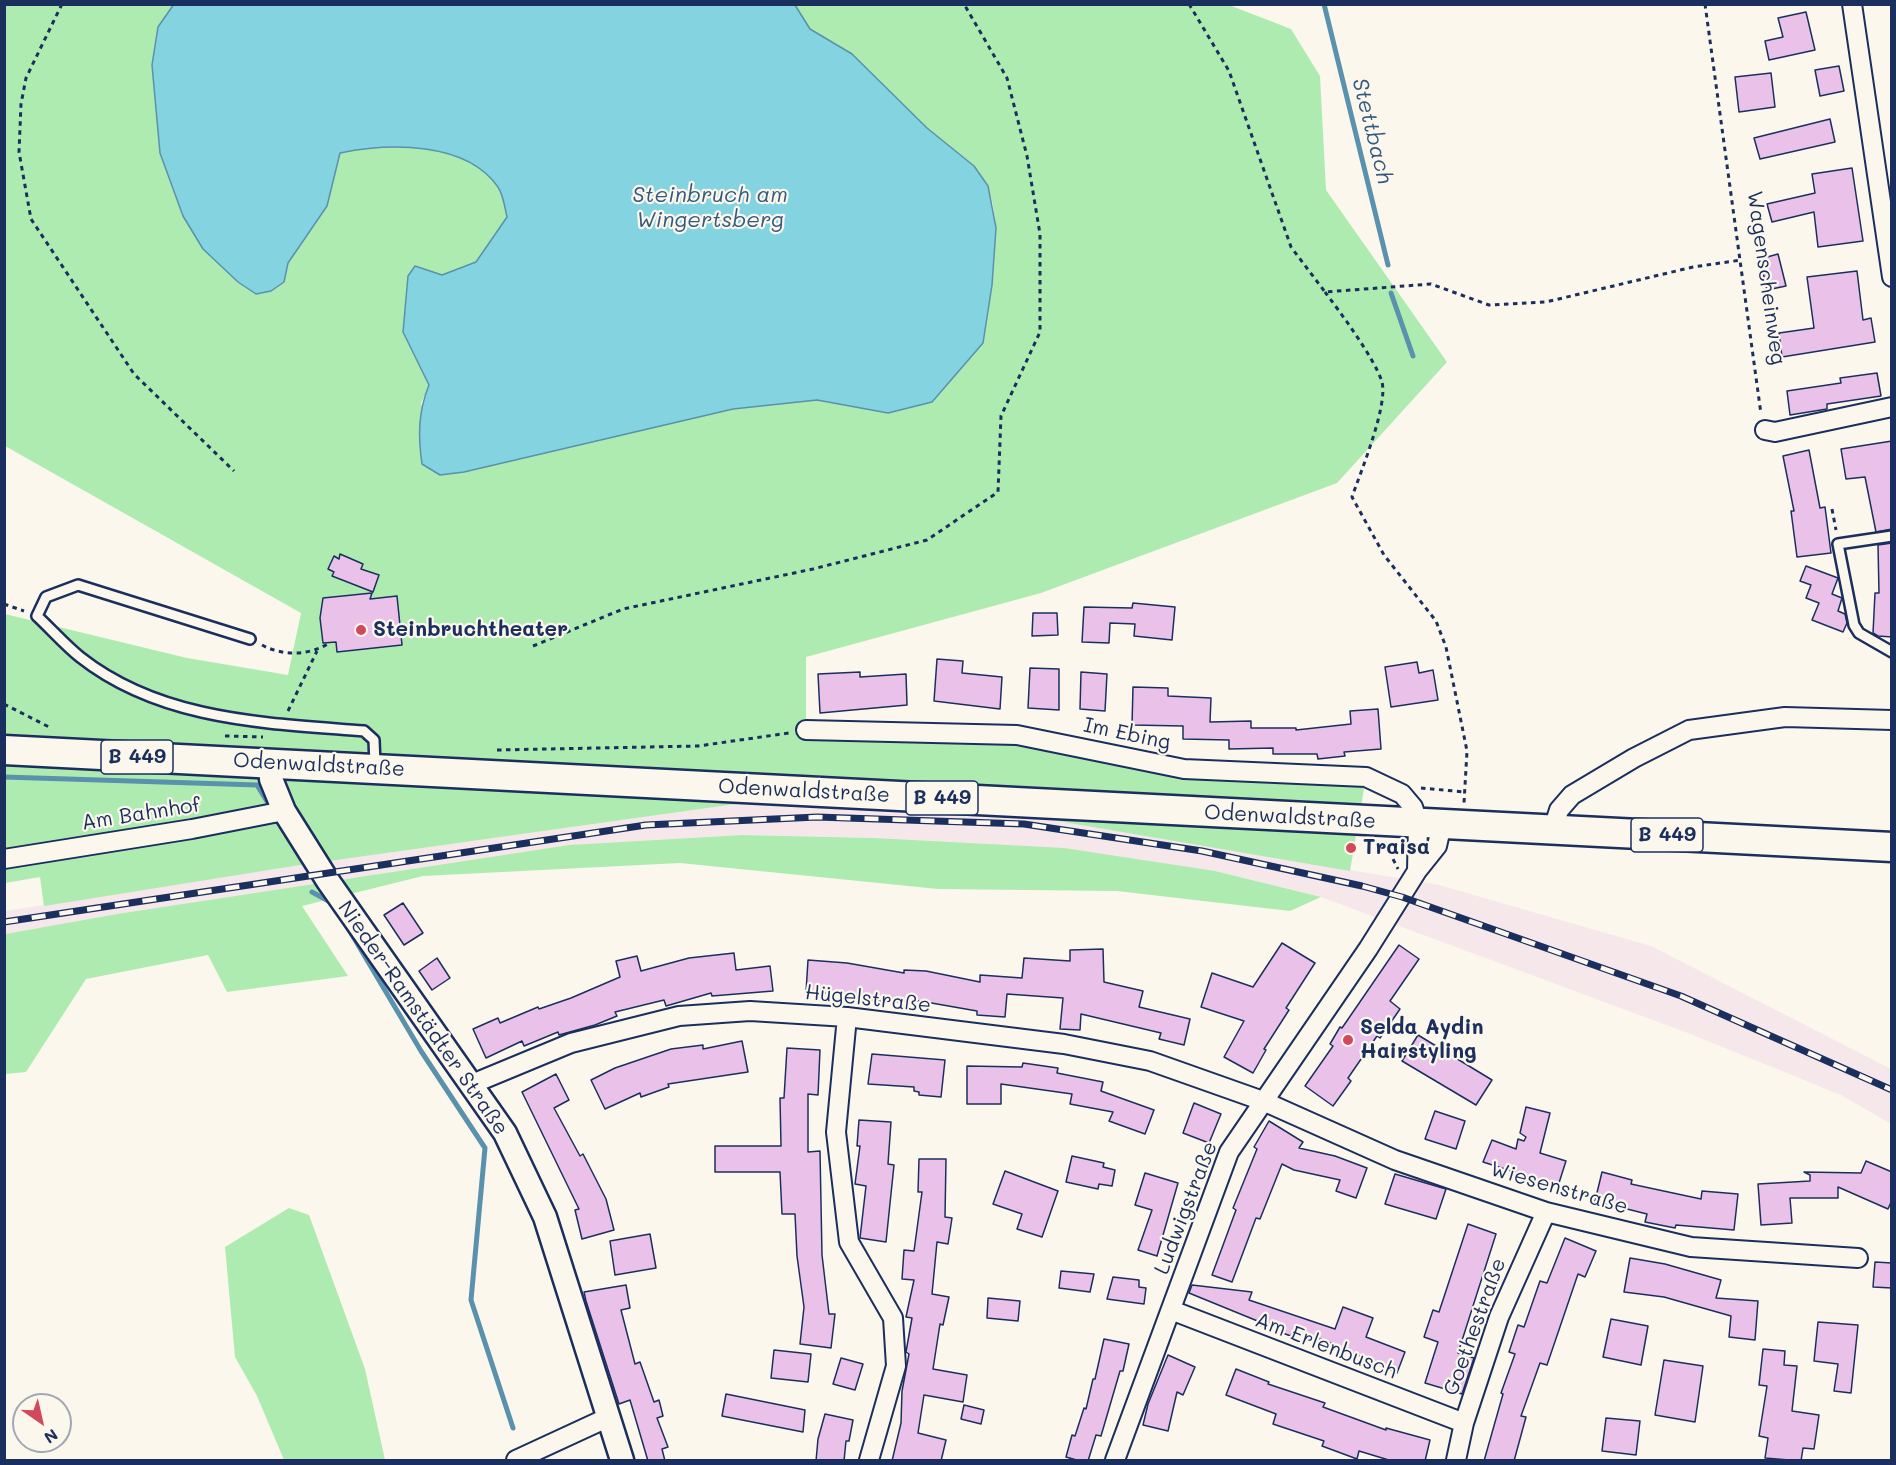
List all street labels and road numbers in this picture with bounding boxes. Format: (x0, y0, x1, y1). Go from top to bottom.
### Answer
street label: Wagenscheinweg (1741, 189, 1791, 367)
street label: Im Ebing (1081, 712, 1173, 756)
road number: B 449 (101, 740, 173, 774)
street label: Odenwaldstraße (232, 748, 406, 782)
street label: Odenwaldstraße (717, 774, 891, 808)
road number: B 449 (906, 781, 978, 815)
street label: Am Bahnhof (80, 792, 202, 836)
street label: Odenwaldstraße (1203, 800, 1377, 834)
road number: B 449 (1631, 818, 1703, 852)
street label: Nieder-Ramstädter Straße (332, 896, 514, 1140)
street label: Hügelstraße (804, 980, 932, 1018)
street label: Ludwigstraße (1149, 1138, 1223, 1278)
street label: Wiesenstraße (1487, 1156, 1631, 1220)
street label: Goethestraße (1438, 1255, 1512, 1399)
street label: Am Erlenbusch (1252, 1307, 1400, 1385)

